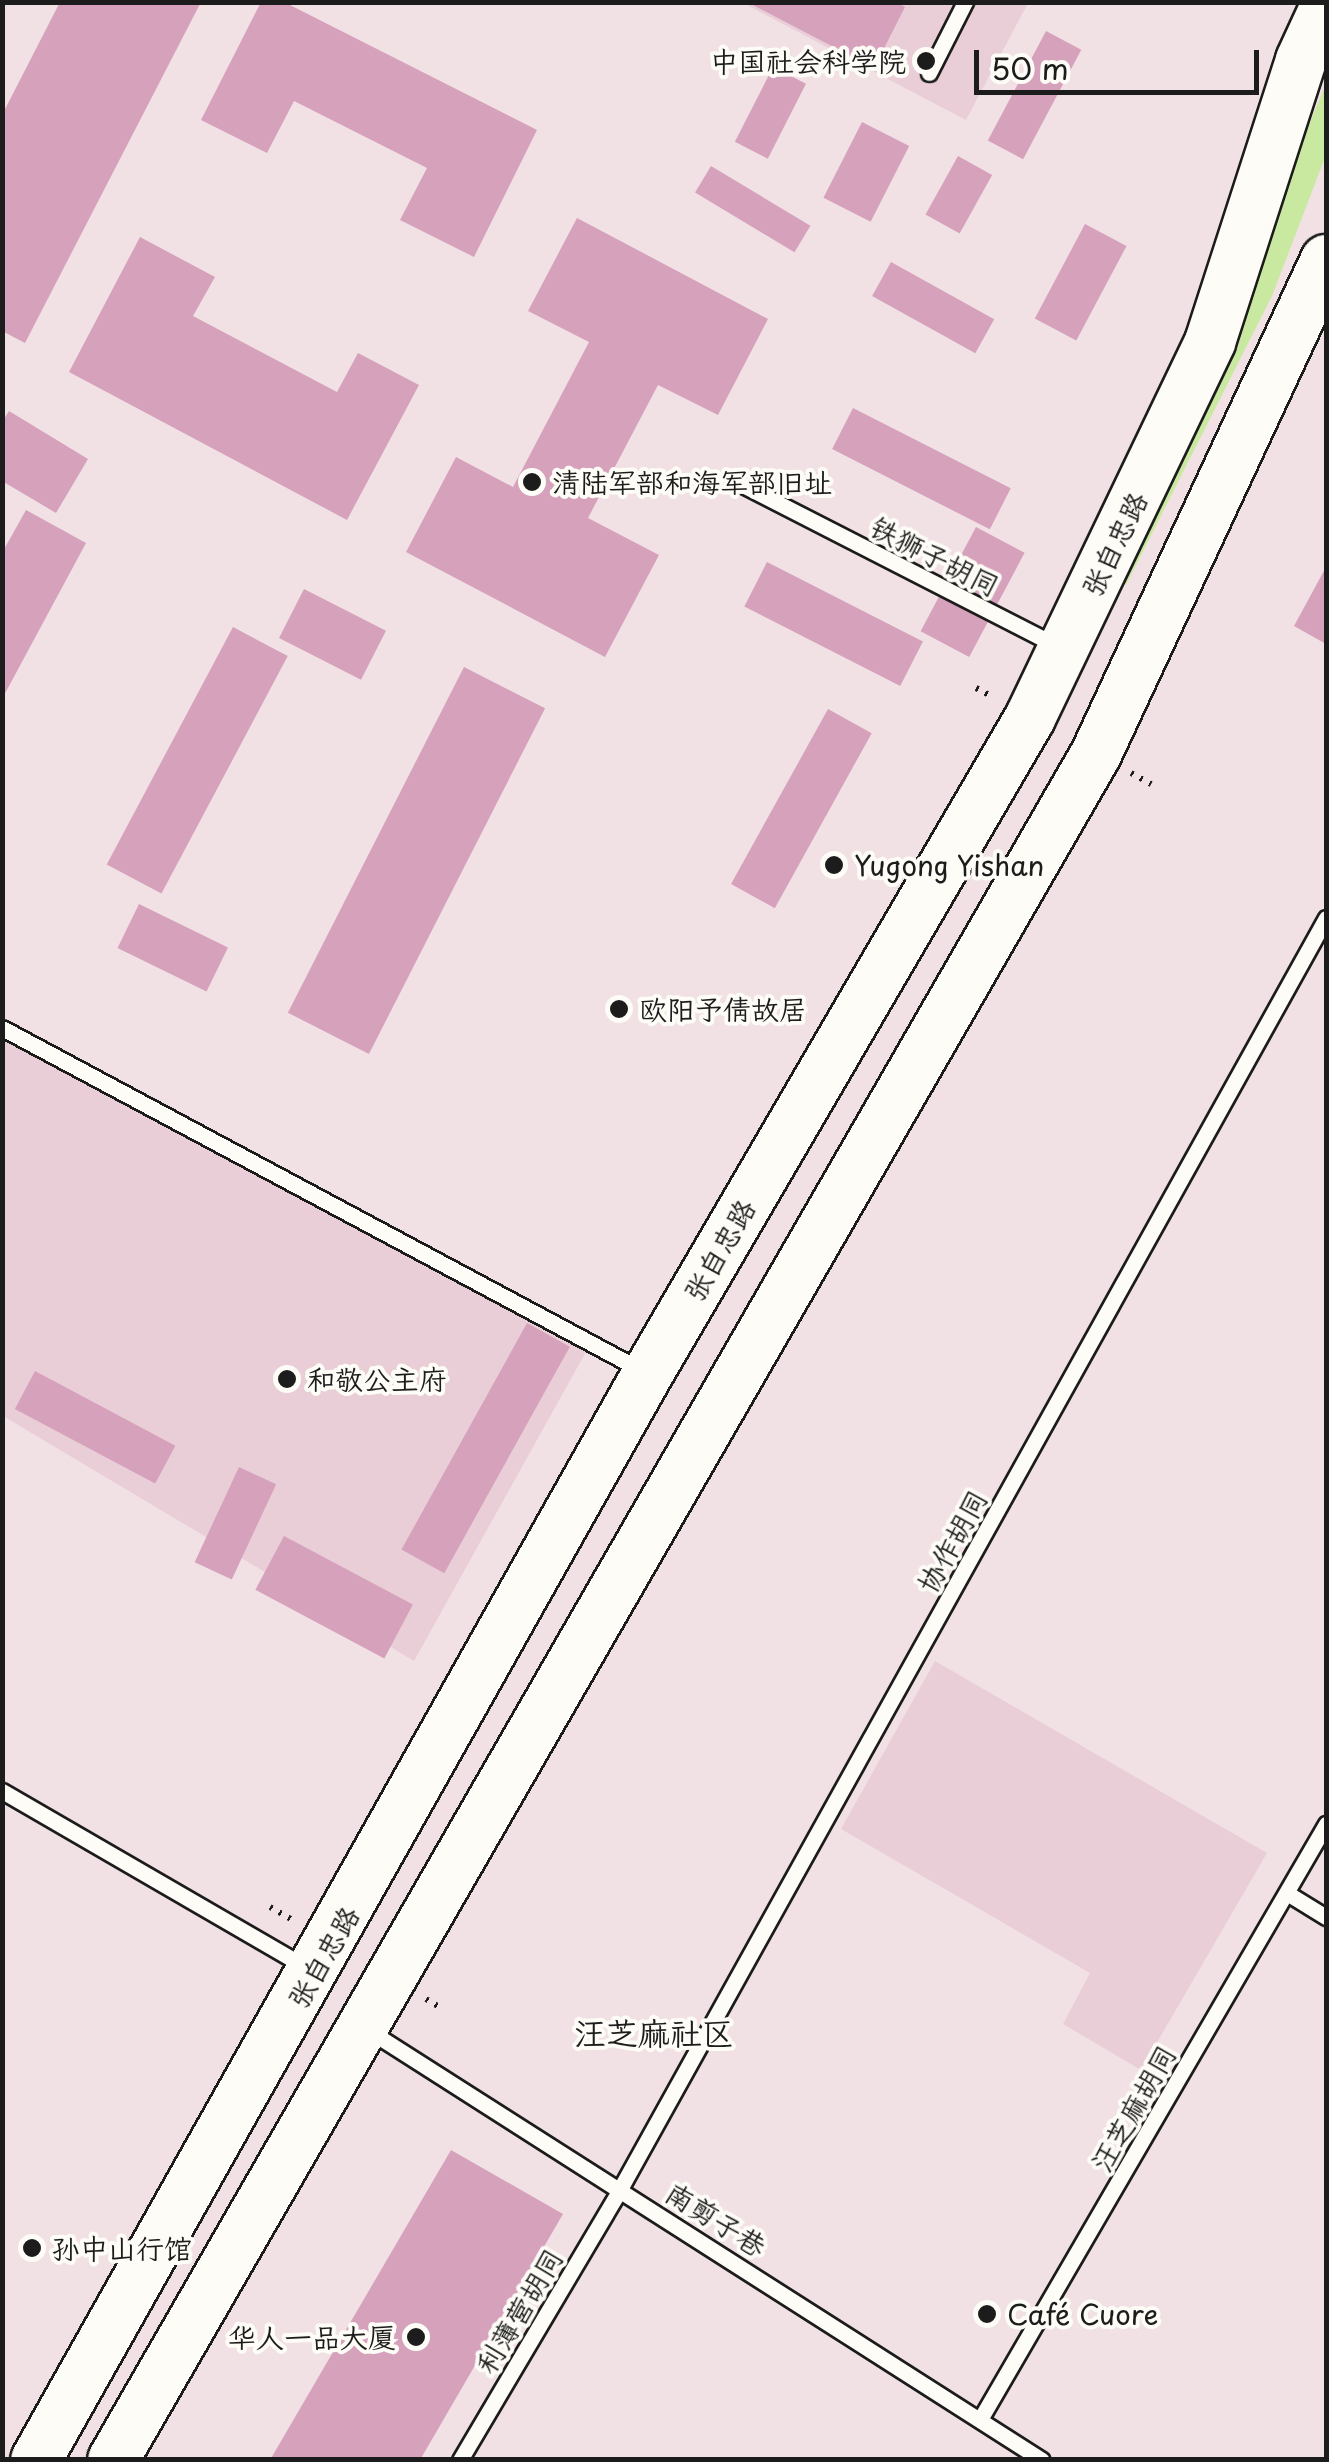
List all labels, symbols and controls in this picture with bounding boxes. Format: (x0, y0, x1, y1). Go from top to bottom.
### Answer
scale bar (979, 30, 1264, 92)
place label: 中国社会科学院 (710, 44, 906, 78)
text: 50 m (991, 45, 1069, 90)
marker: 中国社会科学院 (915, 50, 937, 72)
place label: 清陆军部和海军部旧址 (552, 465, 832, 499)
marker: 清陆军部和海军部旧址 (521, 471, 543, 493)
street label: 张自忠路 (1074, 486, 1154, 602)
street label: 铁狮子胡同 (865, 509, 1005, 603)
place label: Yugong Yishan (854, 848, 1046, 882)
marker: Yugong Yishan (823, 854, 845, 876)
place label: 欧阳予倩故居 (639, 992, 807, 1026)
marker: 欧阳予倩故居 (608, 998, 630, 1020)
street label: 张自忠路 (676, 1193, 762, 1307)
place label: 和敬公主府 (307, 1362, 447, 1396)
marker: 和敬公主府 (276, 1368, 298, 1390)
street label: 协作胡同 (910, 1484, 994, 1598)
street label: 张自忠路 (280, 1900, 366, 2014)
district label: 汪芝麻社区 (574, 2013, 734, 2051)
street label: 汪芝麻胡同 (1083, 2039, 1183, 2177)
street label: 南剪子巷 (660, 2175, 772, 2263)
place label: 孙中山行馆 (52, 2231, 192, 2265)
marker: 孙中山行馆 (21, 2237, 43, 2259)
street label: 利薄营胡同 (469, 2242, 569, 2380)
place label: Café Cuore (1007, 2297, 1159, 2331)
marker: Café Cuore (976, 2303, 998, 2325)
place label: 华人一品大厦 (228, 2320, 396, 2354)
marker: 华人一品大厦 (405, 2326, 427, 2348)

